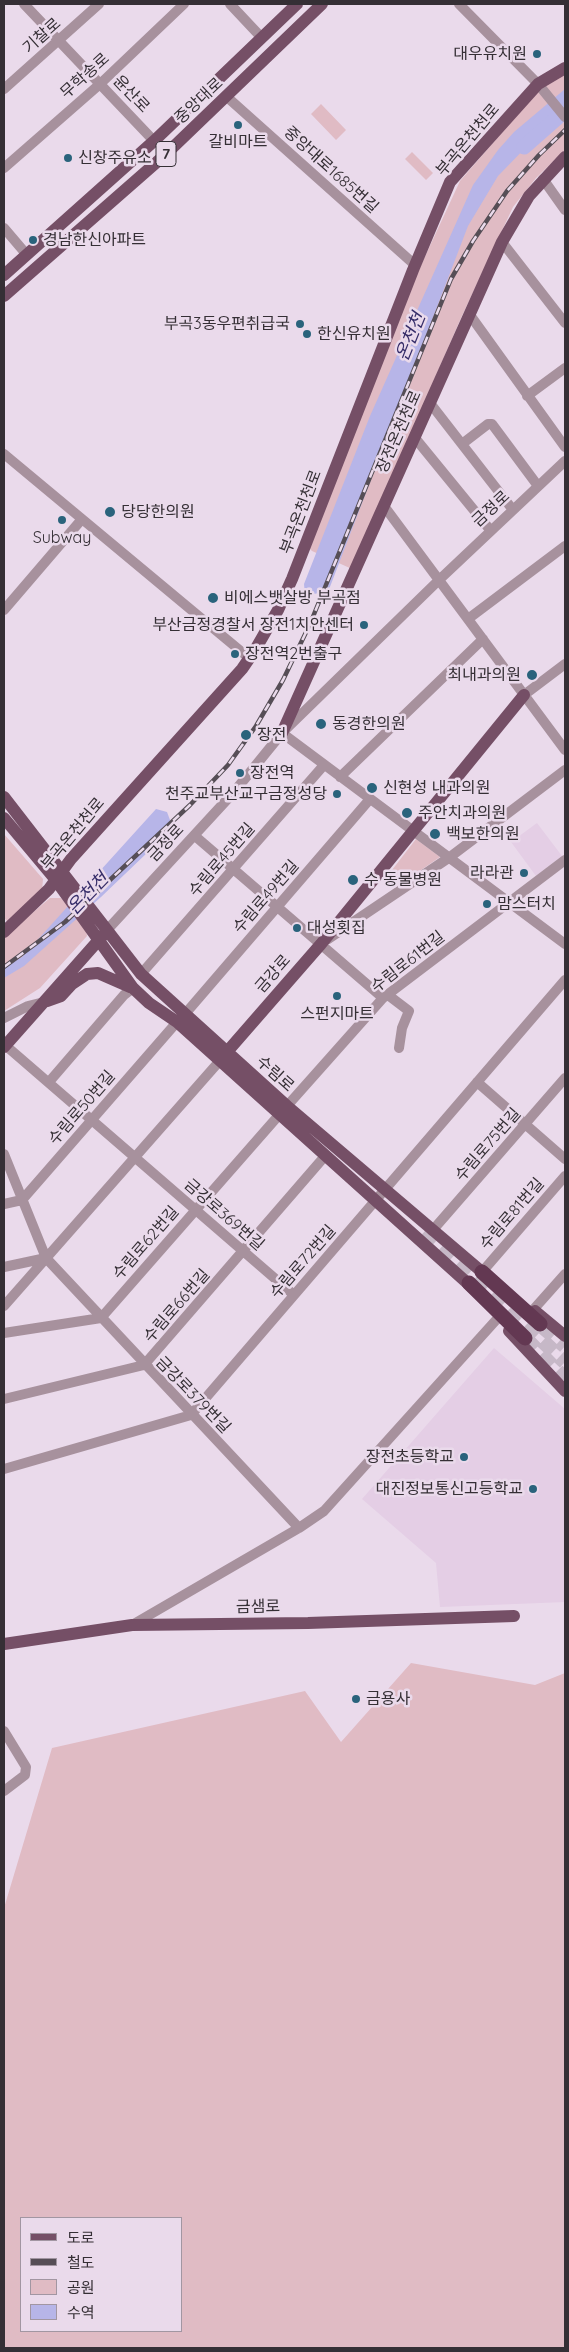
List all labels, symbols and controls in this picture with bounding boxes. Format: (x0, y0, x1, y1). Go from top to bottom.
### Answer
street label: 기찰로 (19, 14, 65, 58)
place label: 대우유치원 (453, 44, 527, 64)
marker: 대우유치원 (531, 48, 543, 60)
street label: 무학송로 (57, 49, 113, 103)
street label: 윤산로 (109, 71, 153, 117)
street label: 중앙대로 (171, 74, 227, 128)
street label: 부곡온천천로 (432, 100, 504, 180)
marker: 갈비마트 (232, 119, 244, 131)
street label: 중앙대로1685번길 (280, 123, 382, 217)
place label: 갈비마트 (209, 132, 267, 152)
road number: 7 (156, 142, 176, 166)
place label: 신창주유소 (78, 148, 152, 168)
marker: 신창주유소 (62, 152, 74, 164)
place label: 경남한신아파트 (43, 230, 146, 250)
marker: 경남한신아파트 (27, 234, 39, 246)
water label: 온천천 (392, 310, 430, 364)
place label: 부곡3동우편취급국 (164, 314, 290, 334)
marker: 부곡3동우편취급국 (294, 318, 306, 330)
place label: 한신유치원 (317, 324, 391, 344)
marker: 한신유치원 (301, 328, 313, 340)
street label: 장전온천천로 (372, 388, 426, 476)
street label: 부곡온천천로 (276, 467, 326, 557)
street label: 금정로 (468, 487, 514, 531)
place label: 당당한의원 (121, 502, 195, 522)
marker: 당당한의원 (103, 505, 117, 519)
marker: Subway (56, 514, 68, 526)
place label: Subway (33, 528, 91, 548)
place label: 비에스뱃살방 부곡점 (224, 588, 361, 608)
marker: 비에스뱃살방 부곡점 (206, 591, 220, 605)
place label: 부산금정경찰서 장전1치안센터 (152, 615, 354, 635)
marker: 부산금정경찰서 장전1치안센터 (358, 619, 370, 631)
place label: 장전역2번출구 (245, 644, 342, 664)
marker: 장전역2번출구 (229, 648, 241, 660)
place label: 최내과의원 (447, 665, 521, 685)
marker: 최내과의원 (525, 668, 539, 682)
place label: 동경한의원 (332, 714, 406, 734)
marker: 동경한의원 (314, 717, 328, 731)
place label: 장전 (257, 725, 286, 745)
marker: 장전 (239, 728, 253, 742)
place label: 장전역 (250, 763, 294, 783)
marker: 장전역 (234, 767, 246, 779)
place label: 신현성 내과의원 (383, 778, 490, 798)
marker: 신현성 내과의원 (365, 781, 379, 795)
place label: 천주교부산교구금정성당 (165, 784, 327, 804)
marker: 천주교부산교구금정성당 (331, 788, 343, 800)
street label: 부곡온천천로 (37, 794, 109, 874)
place label: 주안치과의원 (418, 803, 506, 823)
marker: 주안치과의원 (400, 806, 414, 820)
street label: 수림로45번길 (185, 819, 259, 901)
street label: 금정로 (144, 820, 188, 866)
place label: 백보한의원 (446, 824, 520, 844)
marker: 백보한의원 (428, 827, 442, 841)
street label: 수림로49번길 (229, 856, 303, 938)
place label: 라라관 (470, 863, 514, 883)
marker: 라라관 (518, 867, 530, 879)
water label: 온천천 (63, 869, 113, 919)
place label: 수 동물병원 (364, 870, 442, 890)
marker: 수 동물병원 (346, 873, 360, 887)
place label: 맘스터치 (497, 894, 556, 914)
marker: 맘스터치 (481, 898, 493, 910)
place label: 대성횟집 (307, 918, 366, 938)
marker: 대성횟집 (291, 922, 303, 934)
street label: 수림로61번길 (367, 927, 449, 997)
street label: 금강로 (251, 951, 295, 997)
marker: 스펀지마트 (331, 990, 343, 1002)
place label: 스펀지마트 (300, 1004, 374, 1024)
street label: 수림로 (252, 1052, 298, 1096)
street label: 수림로50번길 (45, 1067, 119, 1149)
street label: 수림로75번길 (451, 1105, 525, 1185)
street label: 수림로81번길 (476, 1174, 548, 1254)
street label: 금강로369번길 (180, 1175, 268, 1255)
street label: 수림로62번길 (109, 1202, 183, 1284)
street label: 수림로72번길 (266, 1221, 340, 1303)
street label: 수림로66번길 (140, 1265, 214, 1347)
street label: 금강로379번길 (152, 1353, 234, 1437)
place label: 장전초등학교 (366, 1447, 454, 1467)
marker: 장전초등학교 (458, 1451, 470, 1463)
place label: 대진정보통신고등학교 (376, 1479, 523, 1499)
marker: 대진정보통신고등학교 (527, 1483, 539, 1495)
street label: 금샘로 (236, 1597, 280, 1617)
place label: 금용사 (366, 1689, 410, 1709)
marker: 금용사 (350, 1693, 362, 1705)
legend (20, 2217, 182, 2332)
text: 도로 (67, 2228, 95, 2247)
text: 철도 (67, 2253, 95, 2272)
text: 공원 (67, 2278, 95, 2297)
text: 수역 (67, 2303, 95, 2322)

